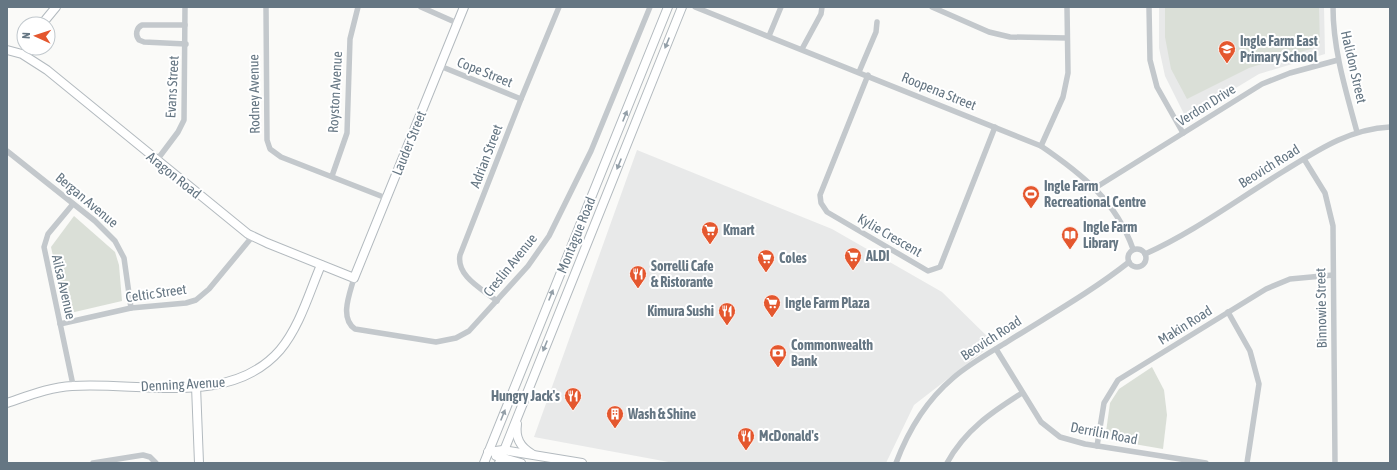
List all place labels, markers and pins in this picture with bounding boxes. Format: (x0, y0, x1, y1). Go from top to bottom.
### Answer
place label: Ingle Farm East Primary School (1240, 33, 1318, 65)
school or university icon: Ingle Farm East Primary School (1217, 39, 1237, 64)
place label: Ingle Farm Recreational Centre (1044, 178, 1146, 210)
sports icon: Ingle Farm Recreational Centre (1021, 184, 1041, 209)
place label: Ingle Farm Library (1083, 219, 1137, 251)
supermarket icon: Kmart (700, 220, 720, 245)
place label: Kmart (723, 222, 754, 238)
library icon: Ingle Farm Library (1060, 225, 1080, 250)
supermarket icon: ALDI (843, 246, 863, 271)
supermarket icon: Coles (756, 248, 776, 273)
place label: ALDI (865, 248, 890, 264)
place label: Coles (779, 250, 807, 266)
place label: Sorrelli Cafe & Ristorante (651, 258, 714, 290)
restaurant icon: Sorrelli Cafe & Ristorante (628, 264, 648, 289)
supermarket icon: Ingle Farm Plaza (762, 293, 782, 318)
place label: Ingle Farm Plaza (785, 295, 870, 311)
restaurant icon: Kimura Sushi (717, 301, 737, 326)
place label: Kimura Sushi (647, 303, 714, 319)
place label: Commonwealth Bank (791, 337, 873, 369)
bank icon: Commonwealth Bank (768, 343, 788, 368)
restaurant icon: Hungry Jack's (563, 386, 583, 411)
place label: Hungry Jack's (491, 388, 560, 404)
building icon: Wash & Shine (605, 404, 625, 429)
place label: Wash & Shine (627, 406, 696, 422)
restaurant icon: McDonald's (736, 426, 756, 451)
place label: McDonald's (759, 428, 819, 444)

